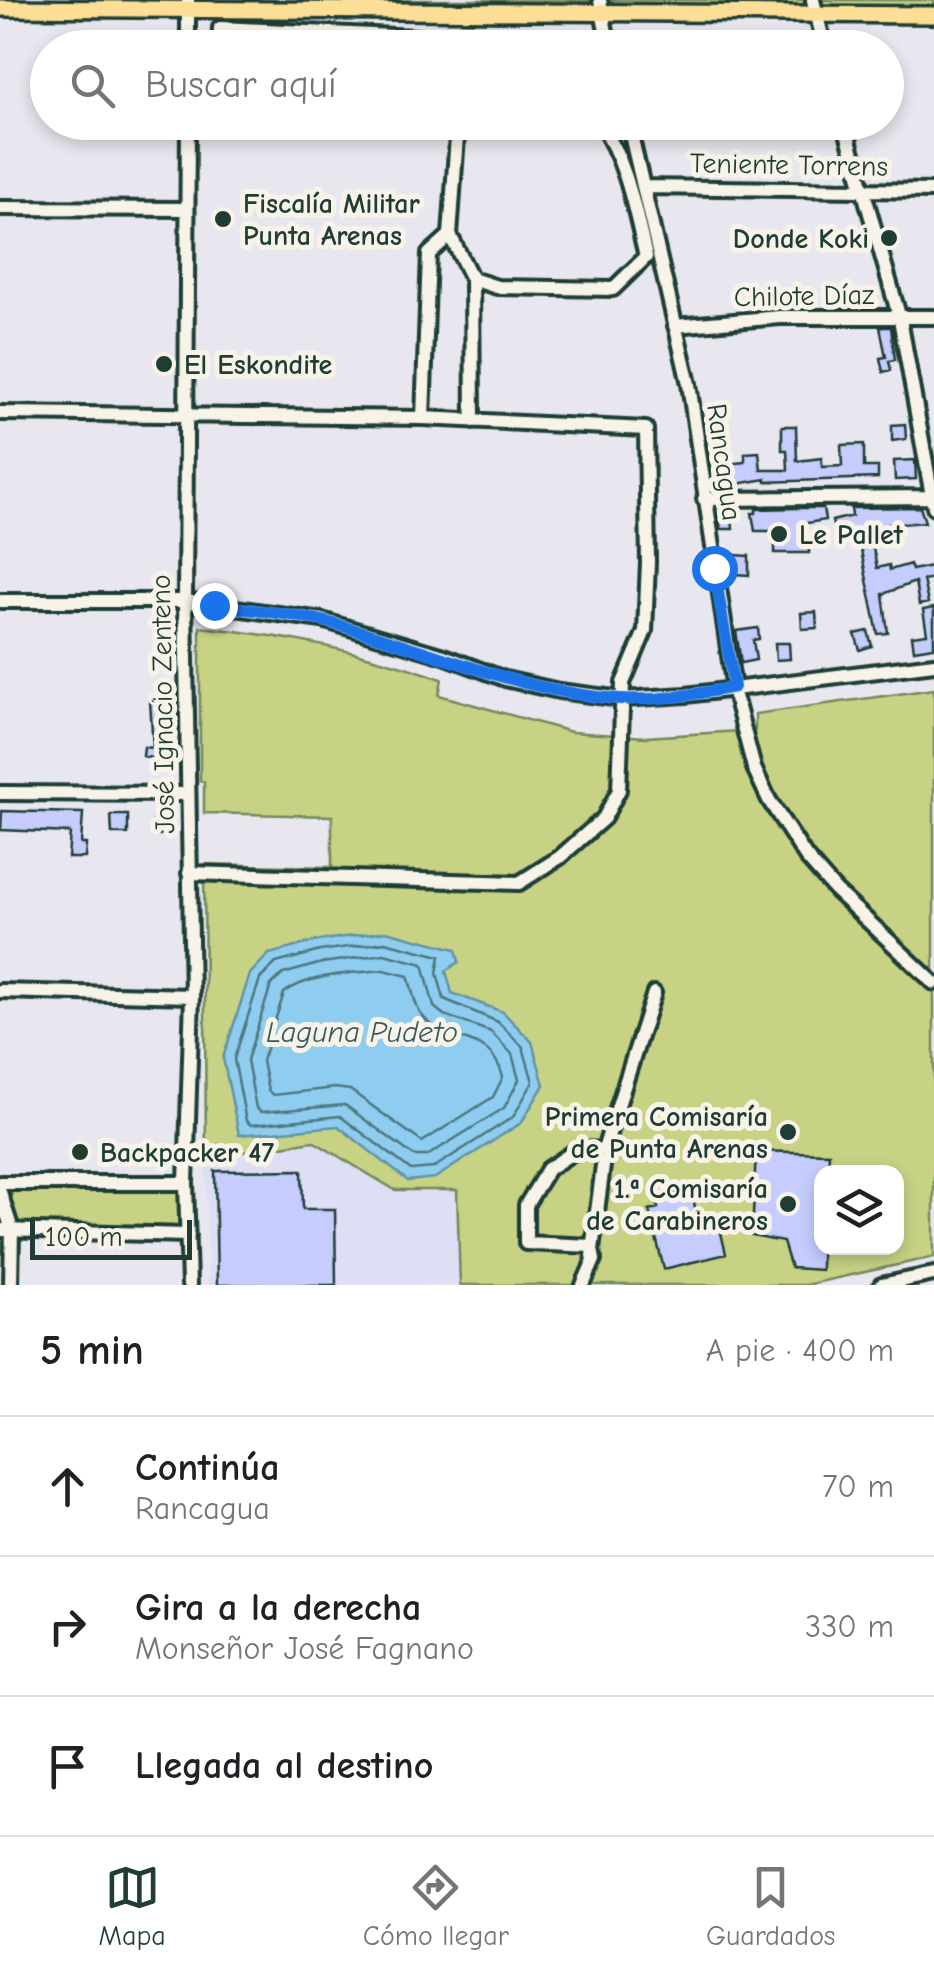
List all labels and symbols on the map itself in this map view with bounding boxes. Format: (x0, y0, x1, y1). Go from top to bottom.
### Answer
street label: Teniente Torrens (690, 147, 888, 183)
place label: Fiscalía Militar Punta Arenas (243, 188, 421, 252)
marker: Fiscalía Militar Punta Arenas (212, 208, 234, 230)
place label: Donde Koki (733, 223, 869, 255)
marker: Donde Koki (878, 227, 900, 249)
street label: Chilote Díaz (734, 279, 874, 313)
place label: El Eskondite (184, 349, 333, 381)
marker: El Eskondite (153, 353, 175, 375)
street label: Rancagua (700, 402, 748, 523)
place label: Le Pallet (799, 519, 904, 551)
marker: Le Pallet (768, 523, 790, 545)
route start (692, 546, 738, 592)
street label: José Ignacio Zenteno (145, 574, 181, 834)
route end (192, 583, 238, 629)
water label: Laguna Pudeto (266, 1015, 458, 1050)
place label: Primera Comisaría de Punta Arenas (545, 1101, 768, 1165)
marker: Primera Comisaría de Punta Arenas (777, 1121, 799, 1143)
place label: Backpacker 47 (100, 1137, 274, 1169)
marker: Backpacker 47 (69, 1141, 91, 1163)
place label: 1.ª Comisaría de Carabineros (586, 1173, 768, 1237)
marker: 1.ª Comisaría de Carabineros (777, 1193, 799, 1215)
scale bar (30, 1215, 192, 1260)

